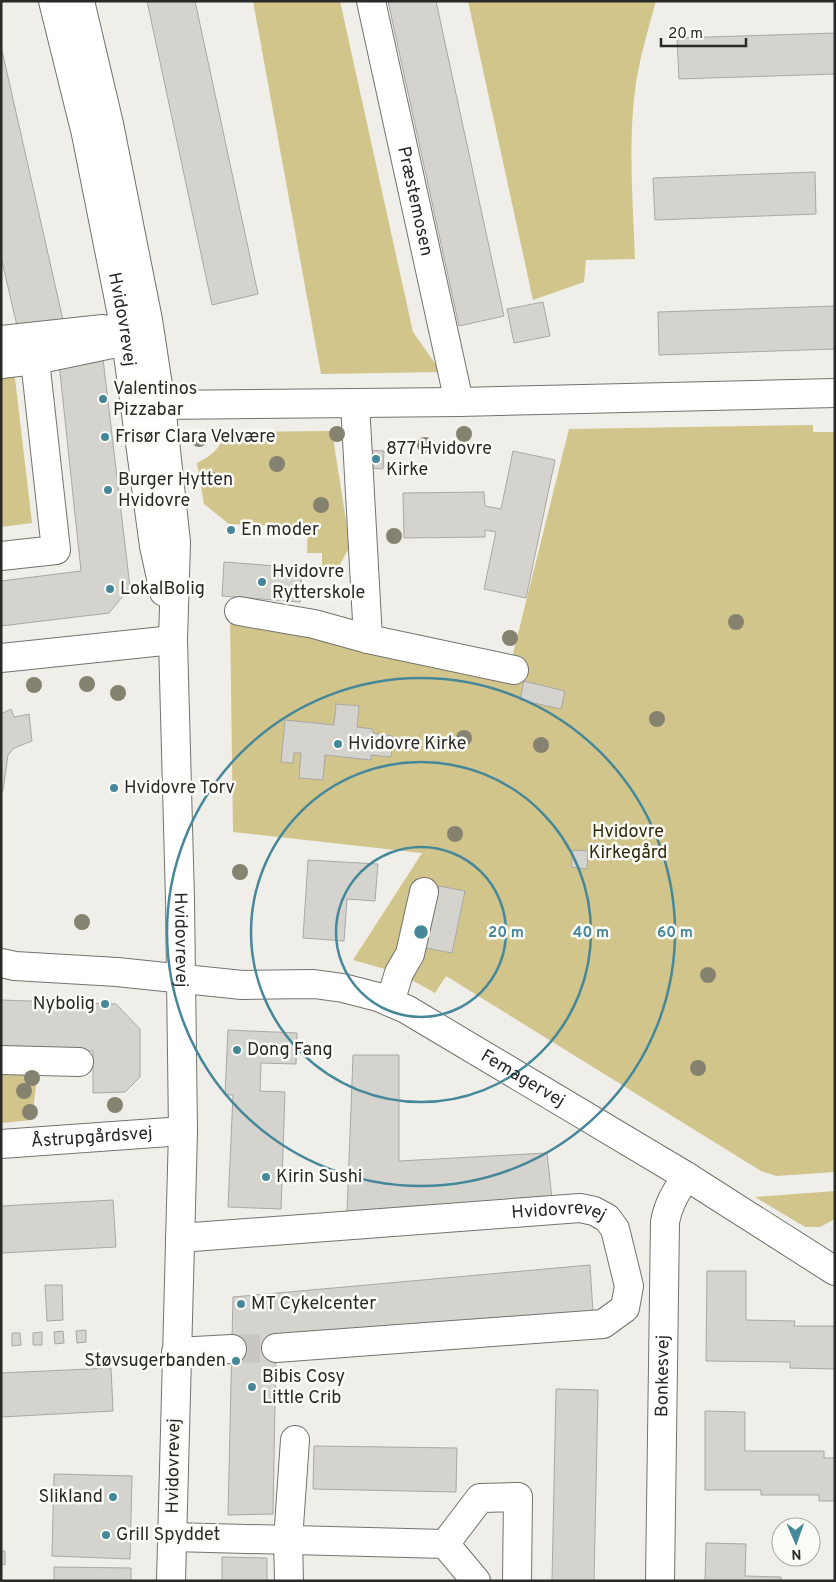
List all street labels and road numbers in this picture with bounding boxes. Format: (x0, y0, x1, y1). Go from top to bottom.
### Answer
street label: Præstemosen (392, 144, 438, 258)
street label: Hvidovrevej (102, 270, 141, 368)
street label: Hvidovrevej (168, 892, 193, 988)
street label: Femagervej (476, 1045, 569, 1113)
street label: Åstrupgårdsvej (30, 1122, 153, 1153)
street label: Hvidovrevej (511, 1196, 610, 1227)
street label: Bonkesvej (651, 1335, 675, 1417)
street label: Hvidovrevej (162, 1418, 186, 1514)

